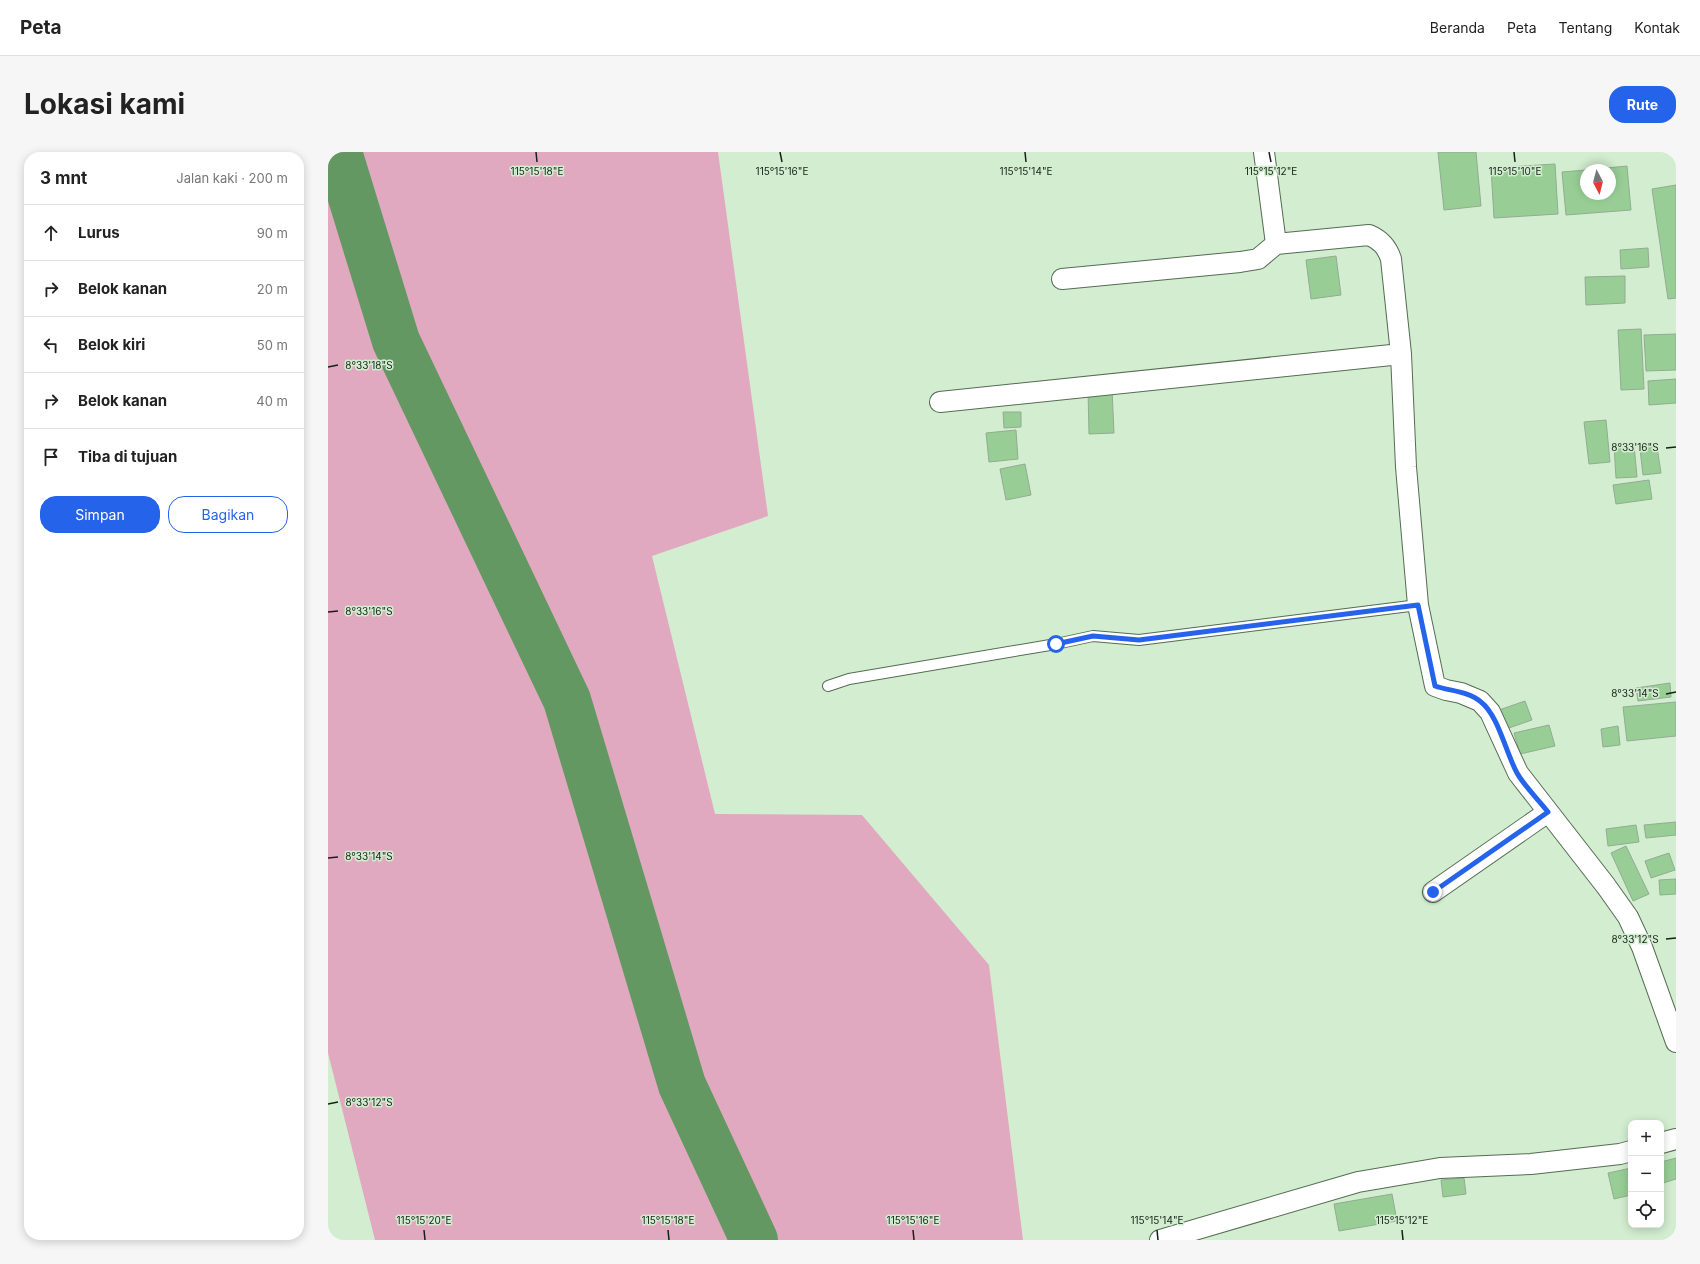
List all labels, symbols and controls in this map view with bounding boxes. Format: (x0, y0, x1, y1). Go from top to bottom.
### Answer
text: Peta (20, 16, 62, 39)
text: Beranda (1430, 19, 1485, 36)
text: Peta (1507, 19, 1537, 36)
text: Tentang (1559, 19, 1612, 36)
text: Kontak (1634, 19, 1680, 36)
button: Rute (1609, 86, 1676, 123)
text: Lokasi kami (24, 87, 185, 121)
north arrow (1580, 164, 1616, 200)
text: 115°15'18"E (511, 165, 563, 177)
text: 115°15'16"E (756, 165, 808, 177)
text: 115°15'14"E (999, 165, 1053, 177)
text: 115°15'12"E (1245, 165, 1297, 177)
text: 115°15'10"E (1489, 165, 1541, 177)
text: 3 mnt (40, 168, 87, 188)
text: Jalan kaki · 200 m (176, 170, 288, 186)
icon: ahead (40, 222, 62, 244)
text: Lurus (78, 223, 120, 242)
text: 90 m (257, 225, 288, 241)
icon: right (40, 278, 62, 300)
text: Belok kanan (78, 279, 167, 298)
text: 20 m (257, 281, 288, 297)
icon: left (40, 334, 62, 356)
text: Belok kiri (78, 335, 145, 354)
text: 50 m (257, 337, 288, 353)
text: 8°33'18"S (345, 359, 393, 371)
icon: right (40, 390, 62, 412)
text: Belok kanan (78, 391, 167, 410)
text: 40 m (256, 393, 288, 409)
text: 8°33'16"S (1611, 441, 1659, 453)
icon: arrive (40, 446, 62, 468)
text: Tiba di tujuan (78, 447, 177, 466)
button: Simpan (40, 496, 160, 533)
button: Bagikan (168, 496, 288, 533)
text: 8°33'16"S (345, 605, 393, 617)
route start (1047, 635, 1065, 653)
text: 8°33'14"S (1611, 687, 1659, 699)
text: 8°33'14"S (345, 850, 393, 862)
route end (1424, 883, 1442, 901)
text: 8°33'12"S (1611, 933, 1659, 945)
text: 8°33'12"S (345, 1096, 393, 1108)
map controls (1628, 1120, 1664, 1228)
button: + (1628, 1120, 1664, 1156)
button: − (1628, 1156, 1664, 1192)
button: locate (1628, 1192, 1664, 1228)
text: 115°15'20"E (397, 1214, 452, 1226)
text: 115°15'18"E (642, 1214, 694, 1226)
text: 115°15'16"E (887, 1214, 939, 1226)
text: 115°15'14"E (1130, 1214, 1184, 1226)
text: 115°15'12"E (1376, 1214, 1428, 1226)

